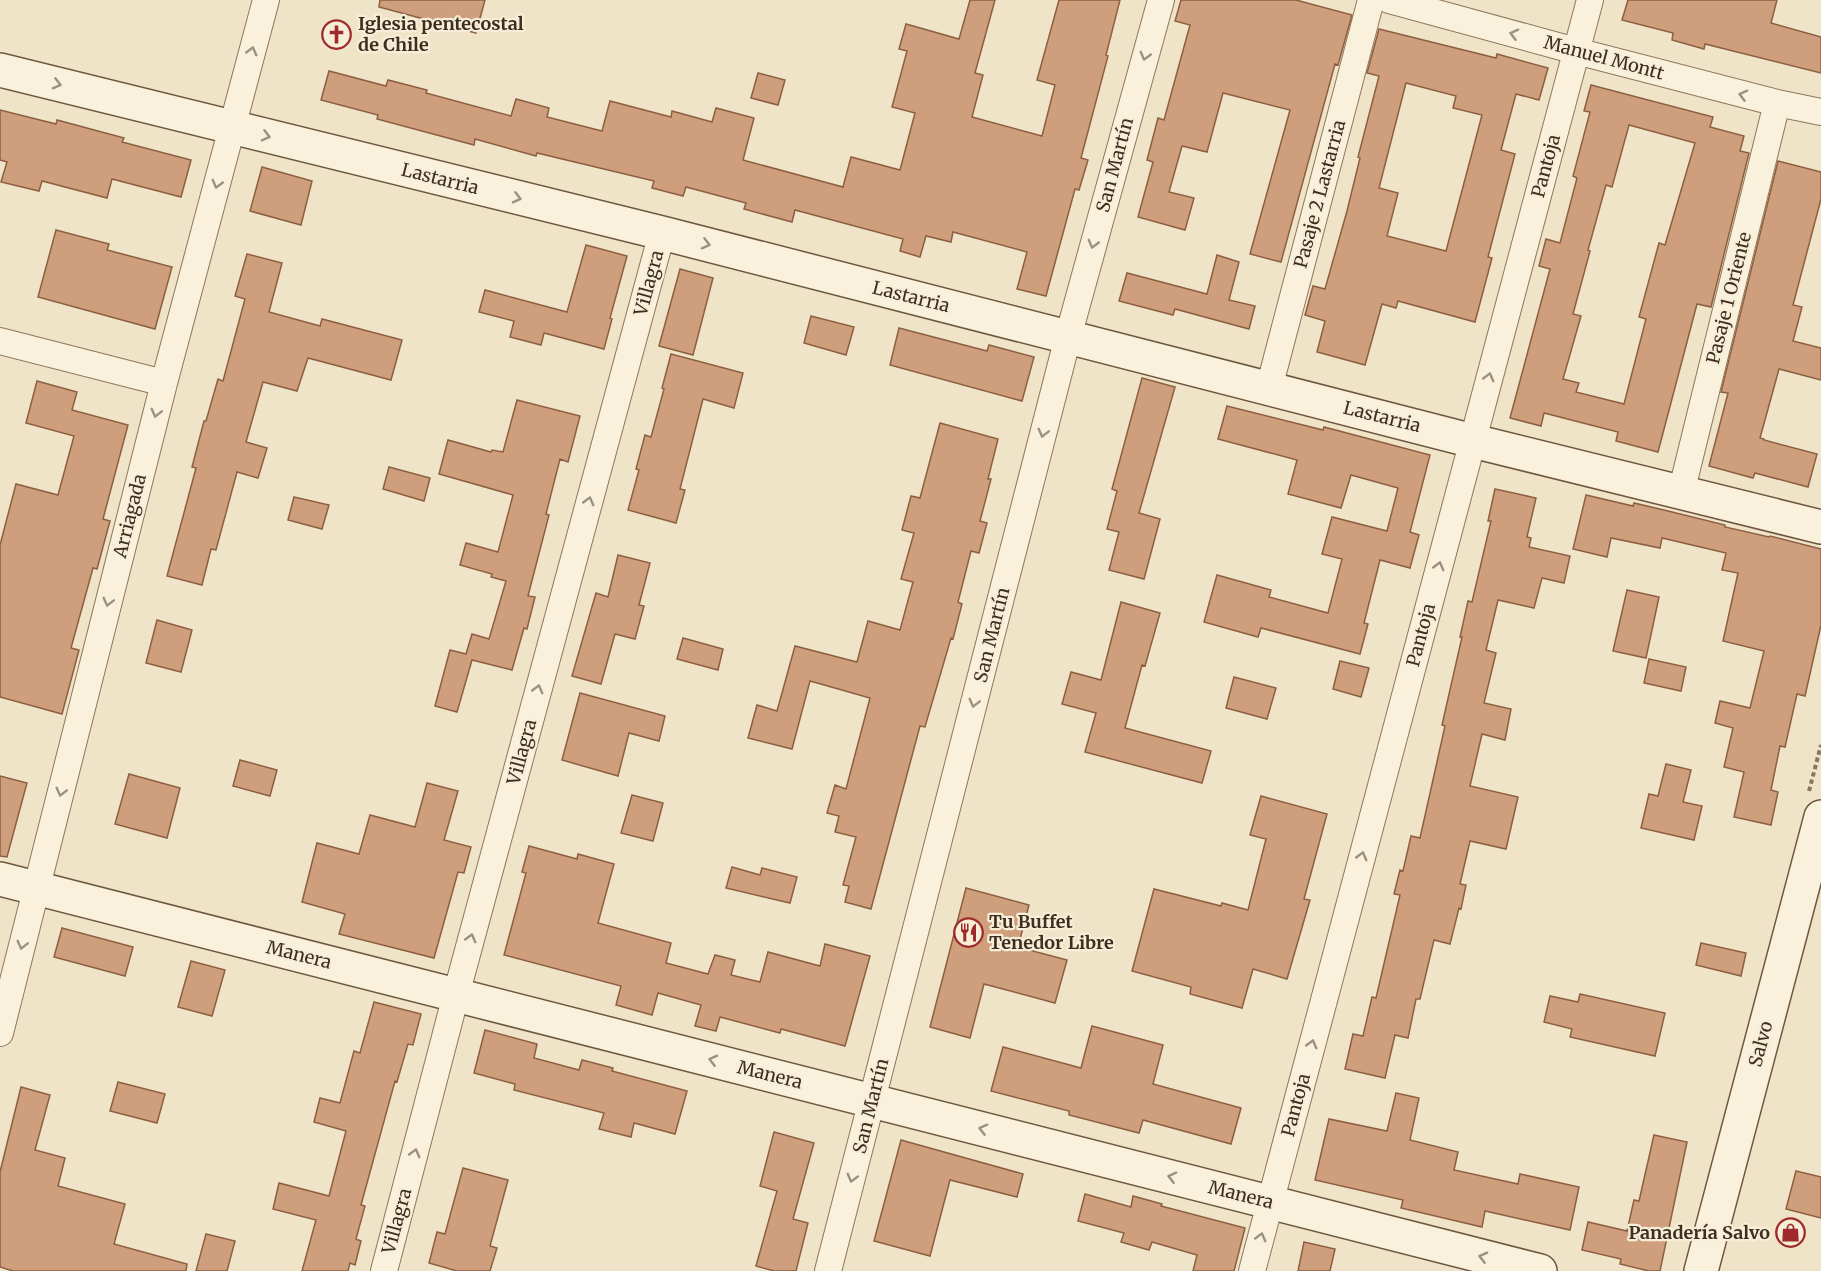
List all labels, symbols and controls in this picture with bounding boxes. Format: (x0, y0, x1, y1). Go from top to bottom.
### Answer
place label: Iglesia pentecostal de Chile (358, 12, 524, 56)
church icon: Iglesia pentecostal de Chile (321, 18, 353, 50)
one-way arrow (1509, 29, 1519, 42)
street label: Manuel Montt (1542, 30, 1667, 85)
one-way arrow (245, 46, 258, 56)
one-way arrow (1140, 51, 1152, 61)
one-way arrow (52, 77, 62, 90)
one-way arrow (1739, 89, 1749, 102)
street label: San Martín (1091, 115, 1138, 215)
street label: Pasaje 2 Lastarria (1289, 117, 1350, 271)
one-way arrow (261, 129, 271, 142)
street label: Pantoja (1526, 131, 1565, 200)
street label: Lastarria (399, 158, 481, 199)
one-way arrow (212, 178, 224, 189)
one-way arrow (512, 190, 522, 203)
street label: Pasaje 1 Oriente (1701, 229, 1756, 366)
one-way arrow (701, 237, 711, 250)
one-way arrow (1088, 239, 1101, 249)
street label: Villagra (628, 247, 668, 319)
street label: Lastarria (870, 276, 952, 317)
one-way arrow (1482, 372, 1495, 382)
street label: Lastarria (1341, 396, 1423, 437)
one-way arrow (151, 408, 164, 418)
one-way arrow (1038, 428, 1051, 438)
street label: Arriagada (108, 471, 151, 561)
one-way arrow (582, 496, 595, 506)
one-way arrow (1432, 561, 1445, 571)
street label: San Martín (969, 585, 1014, 685)
one-way arrow (103, 597, 116, 607)
street label: Pantoja (1401, 600, 1440, 669)
one-way arrow (531, 684, 544, 694)
one-way arrow (969, 698, 982, 708)
street label: Villagra (501, 716, 541, 788)
one-way arrow (55, 786, 68, 796)
one-way arrow (1355, 851, 1368, 861)
place label: Tu Buffet Tenedor Libre (989, 910, 1114, 954)
restaurant icon: Tu Buffet Tenedor Libre (952, 916, 984, 948)
one-way arrow (464, 933, 476, 944)
street label: Manera (264, 935, 334, 974)
one-way arrow (17, 940, 30, 950)
street label: Salvo (1743, 1018, 1778, 1069)
one-way arrow (1305, 1039, 1317, 1050)
one-way arrow (708, 1055, 718, 1068)
street label: Manera (735, 1055, 805, 1094)
street label: San Martín (848, 1056, 893, 1156)
street label: Pantoja (1276, 1070, 1315, 1139)
one-way arrow (979, 1124, 989, 1137)
one-way arrow (407, 1149, 420, 1159)
one-way arrow (1167, 1172, 1177, 1185)
one-way arrow (847, 1173, 860, 1183)
street label: Manera (1206, 1175, 1276, 1214)
street label: Villagra (376, 1185, 416, 1257)
shop icon: Panadería Salvo (1775, 1217, 1807, 1249)
place label: Panadería Salvo (1628, 1221, 1770, 1244)
one-way arrow (1254, 1232, 1267, 1242)
one-way arrow (1479, 1251, 1489, 1264)

